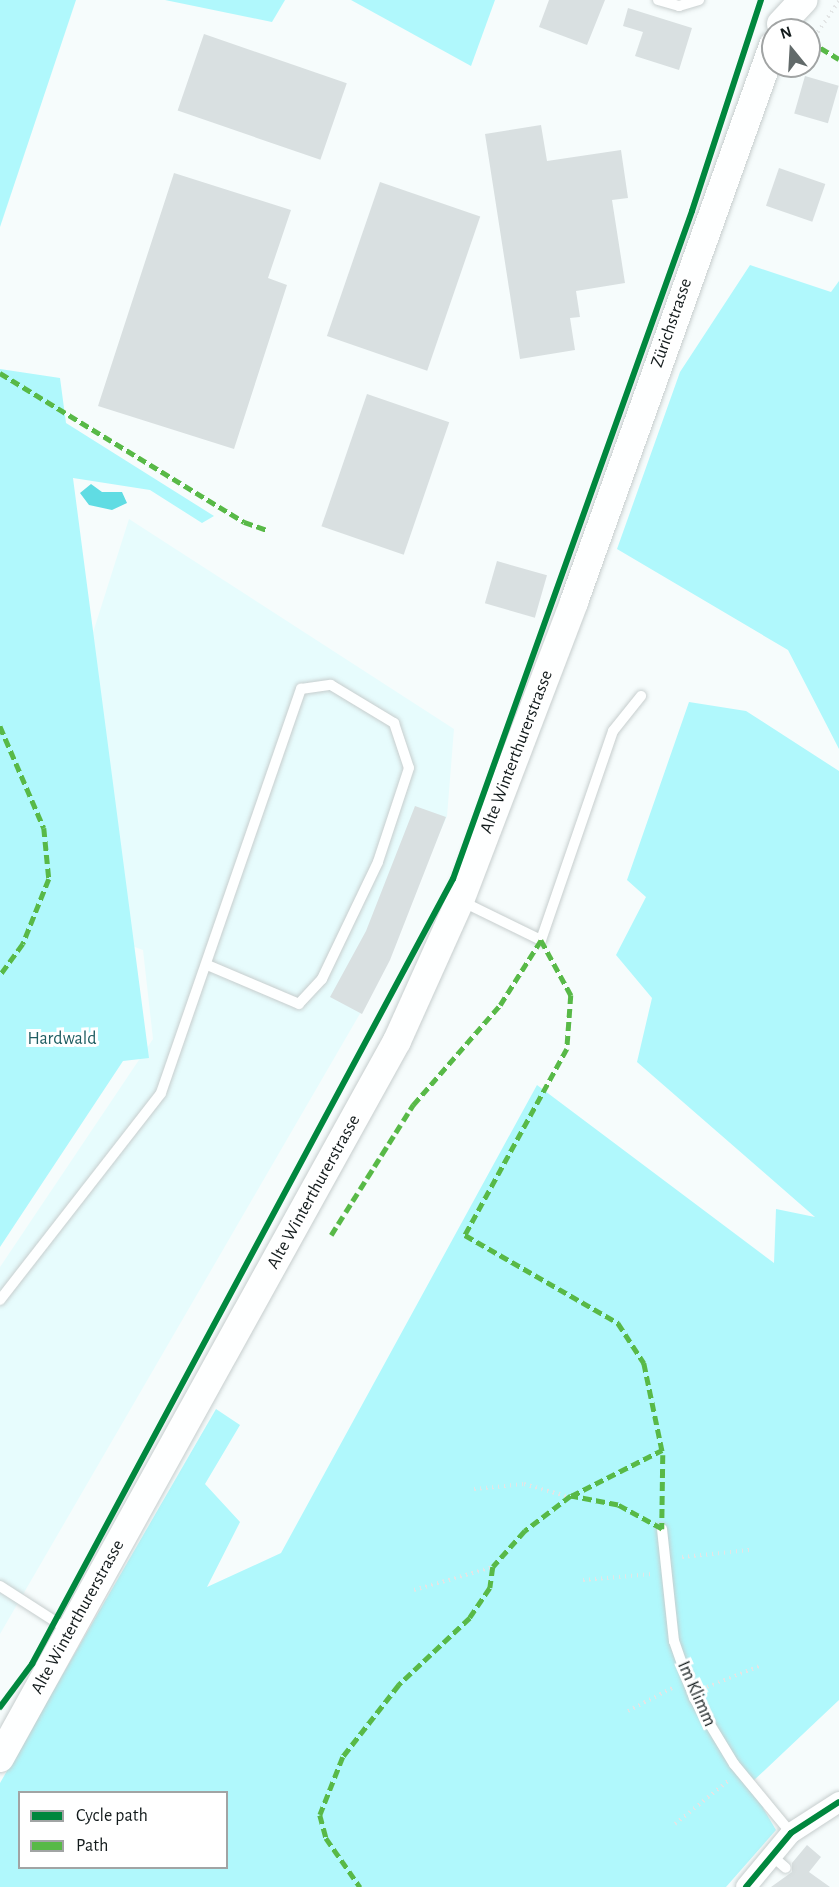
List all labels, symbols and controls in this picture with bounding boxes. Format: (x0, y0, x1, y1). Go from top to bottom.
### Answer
north arrow (761, 18, 821, 78)
text: N (778, 23, 794, 42)
street label: Zürichstrasse (647, 276, 697, 370)
street label: Alte Winterthurerstrasse (476, 667, 558, 837)
park label: Hardwald (27, 1028, 97, 1050)
street label: Alte Winterthurerstrasse (263, 1111, 365, 1273)
street label: Alte Winterthurerstrasse (27, 1536, 129, 1698)
street label: Im Klimm (672, 1658, 720, 1730)
legend (18, 1791, 228, 1869)
text: Cycle path (76, 1807, 148, 1825)
text: Path (76, 1837, 108, 1855)

